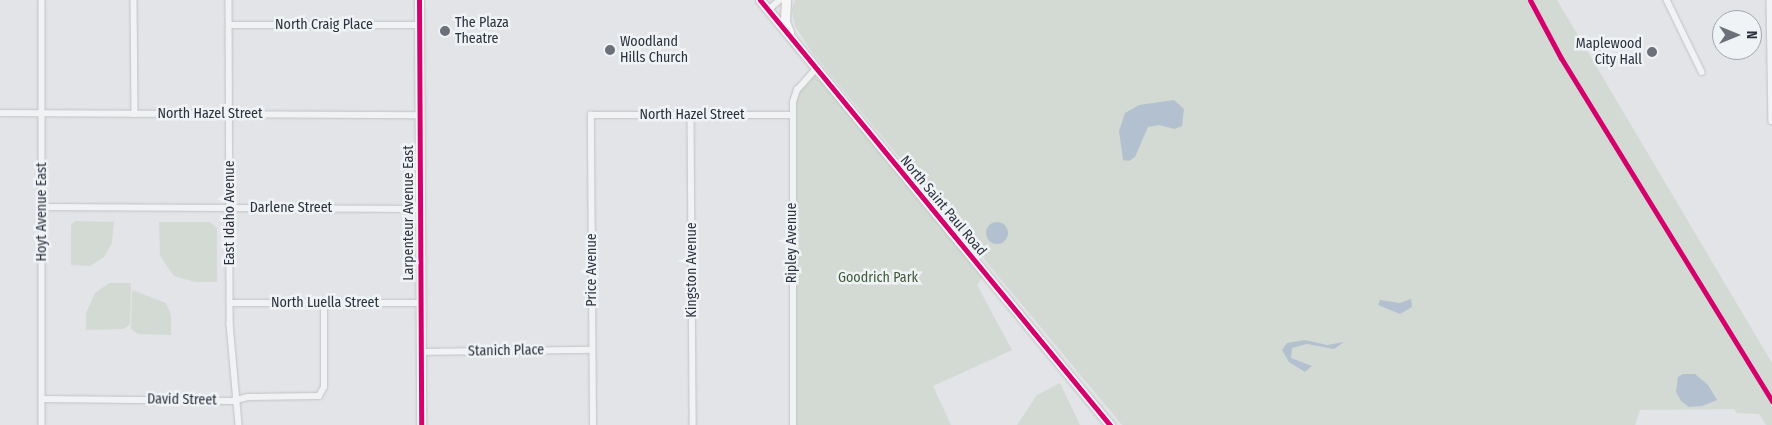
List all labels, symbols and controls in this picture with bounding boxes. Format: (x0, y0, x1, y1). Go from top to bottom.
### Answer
north arrow (1712, 10, 1762, 60)
place label: The Plaza Theatre (455, 15, 509, 48)
street label: North Craig Place (275, 17, 373, 33)
marker: The Plaza Theatre (439, 25, 451, 37)
text: N (1743, 31, 1760, 39)
place label: Woodland Hills Church (620, 34, 688, 66)
place label: Maplewood City Hall (1576, 36, 1642, 68)
marker: Woodland Hills Church (604, 44, 616, 56)
marker: Maplewood City Hall (1646, 46, 1658, 58)
street label: North Hazel Street (157, 106, 263, 122)
street label: North Hazel Street (639, 107, 745, 123)
street label: Larpenteur Avenue East (401, 145, 417, 281)
street label: North Saint Paul Road (896, 153, 990, 259)
street label: East Idaho Avenue (222, 160, 238, 266)
street label: Hoyt Avenue East (34, 163, 50, 261)
street label: Darlene Street (250, 200, 332, 216)
street label: Ripley Avenue (784, 203, 800, 283)
street label: Kingston Avenue (684, 222, 700, 318)
street label: Price Avenue (584, 233, 600, 307)
park label: Goodrich Park (838, 270, 918, 286)
street label: North Luella Street (271, 295, 379, 311)
street label: Stanich Place (468, 342, 544, 360)
street label: David Street (147, 391, 217, 409)

